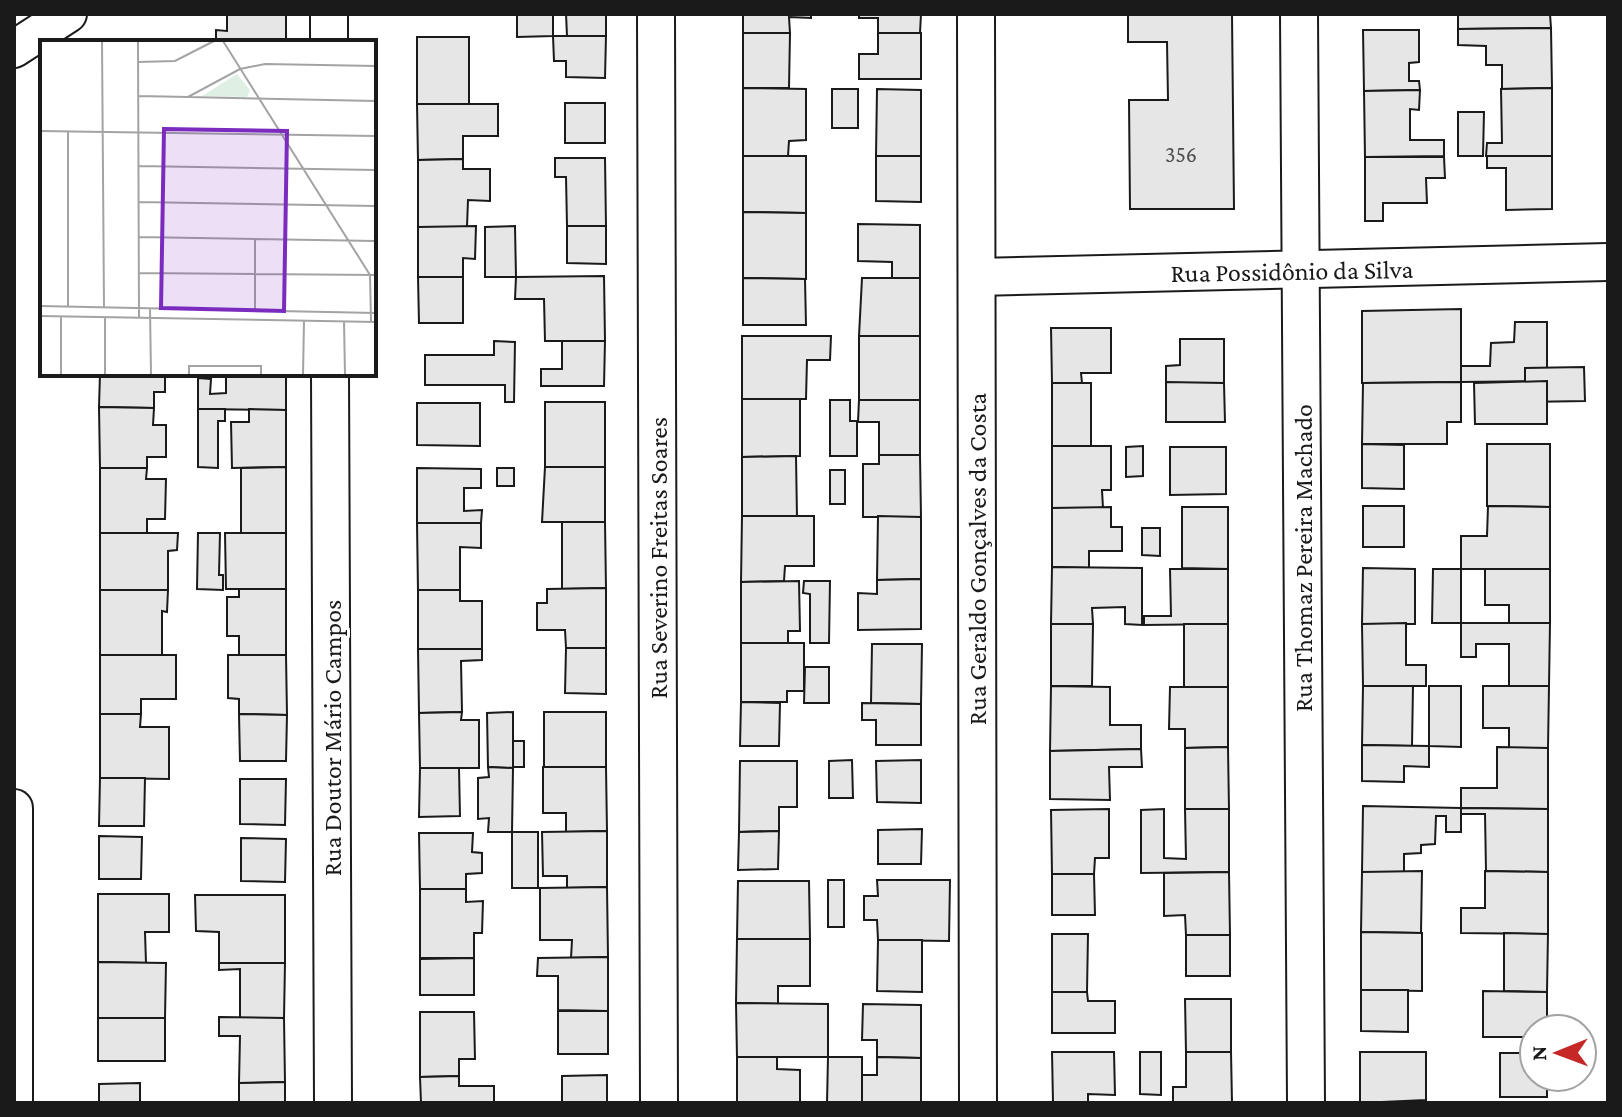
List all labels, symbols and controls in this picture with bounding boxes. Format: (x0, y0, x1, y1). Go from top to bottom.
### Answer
inset map (40, 40, 376, 376)
house number: 356 (1165, 142, 1197, 167)
street label: Rua Possidônio da Silva (1170, 255, 1414, 288)
street label: Rua Geraldo Gonçalves da Costa (963, 393, 992, 725)
street label: Rua Thomaz Pereira Machado (1289, 404, 1318, 712)
street label: Rua Severino Freitas Soares (644, 417, 673, 699)
street label: Rua Doutor Mário Campos (318, 600, 347, 876)
north arrow (1518, 1013, 1598, 1093)
text: N (1526, 1046, 1551, 1061)

